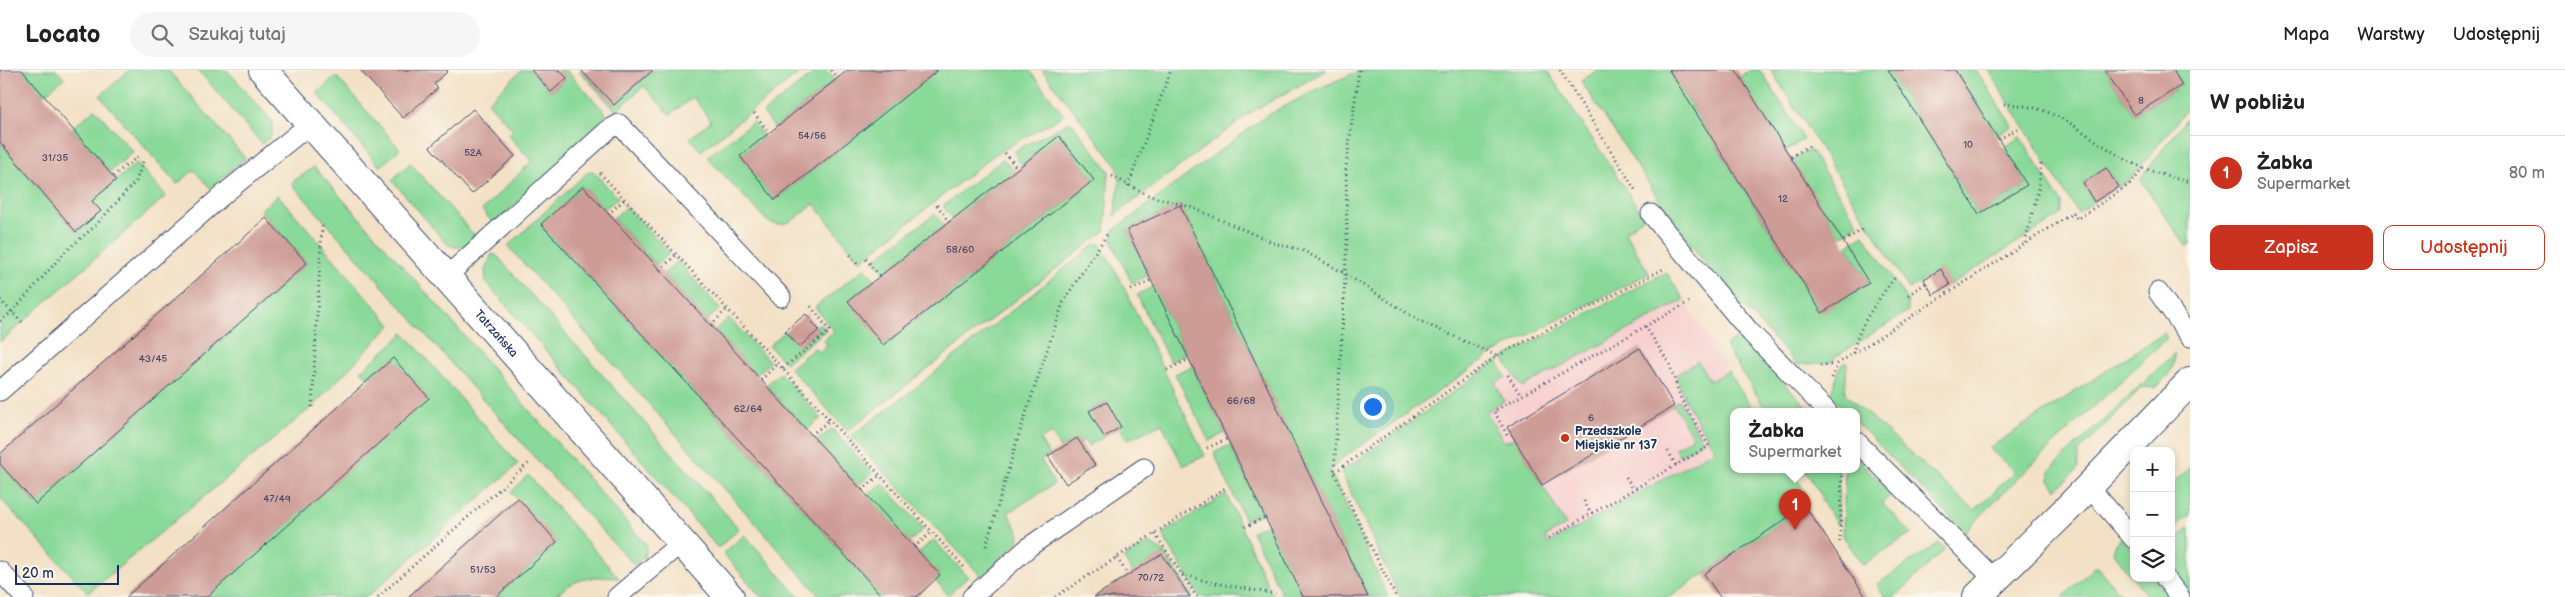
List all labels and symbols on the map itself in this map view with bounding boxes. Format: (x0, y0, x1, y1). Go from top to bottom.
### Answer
house number: 8 (2138, 95, 2144, 107)
house number: 54/56 (798, 130, 826, 142)
house number: 10 (1963, 139, 1973, 151)
house number: 52A (464, 147, 483, 159)
house number: 31/35 (42, 152, 68, 164)
house number: 12 (1778, 193, 1788, 205)
house number: 58/60 (946, 244, 974, 256)
street label: Tatrzańska (471, 307, 521, 361)
house number: 43/45 (139, 353, 168, 365)
your location (1360, 394, 1386, 420)
house number: 66/68 (1227, 395, 1256, 407)
house number: 62/64 (734, 403, 762, 415)
house number: 6 (1588, 412, 1594, 424)
place label: Przedszkole Miejskie nr 137 (1575, 424, 1657, 453)
marker: Przedszkole Miejskie nr 137 (1559, 432, 1571, 444)
pin: 1 (1779, 489, 1811, 530)
house number: 47/49 (263, 493, 291, 505)
scale bar (15, 562, 119, 585)
house number: 51/53 (470, 564, 496, 576)
house number: 70/72 (1138, 572, 1164, 584)

